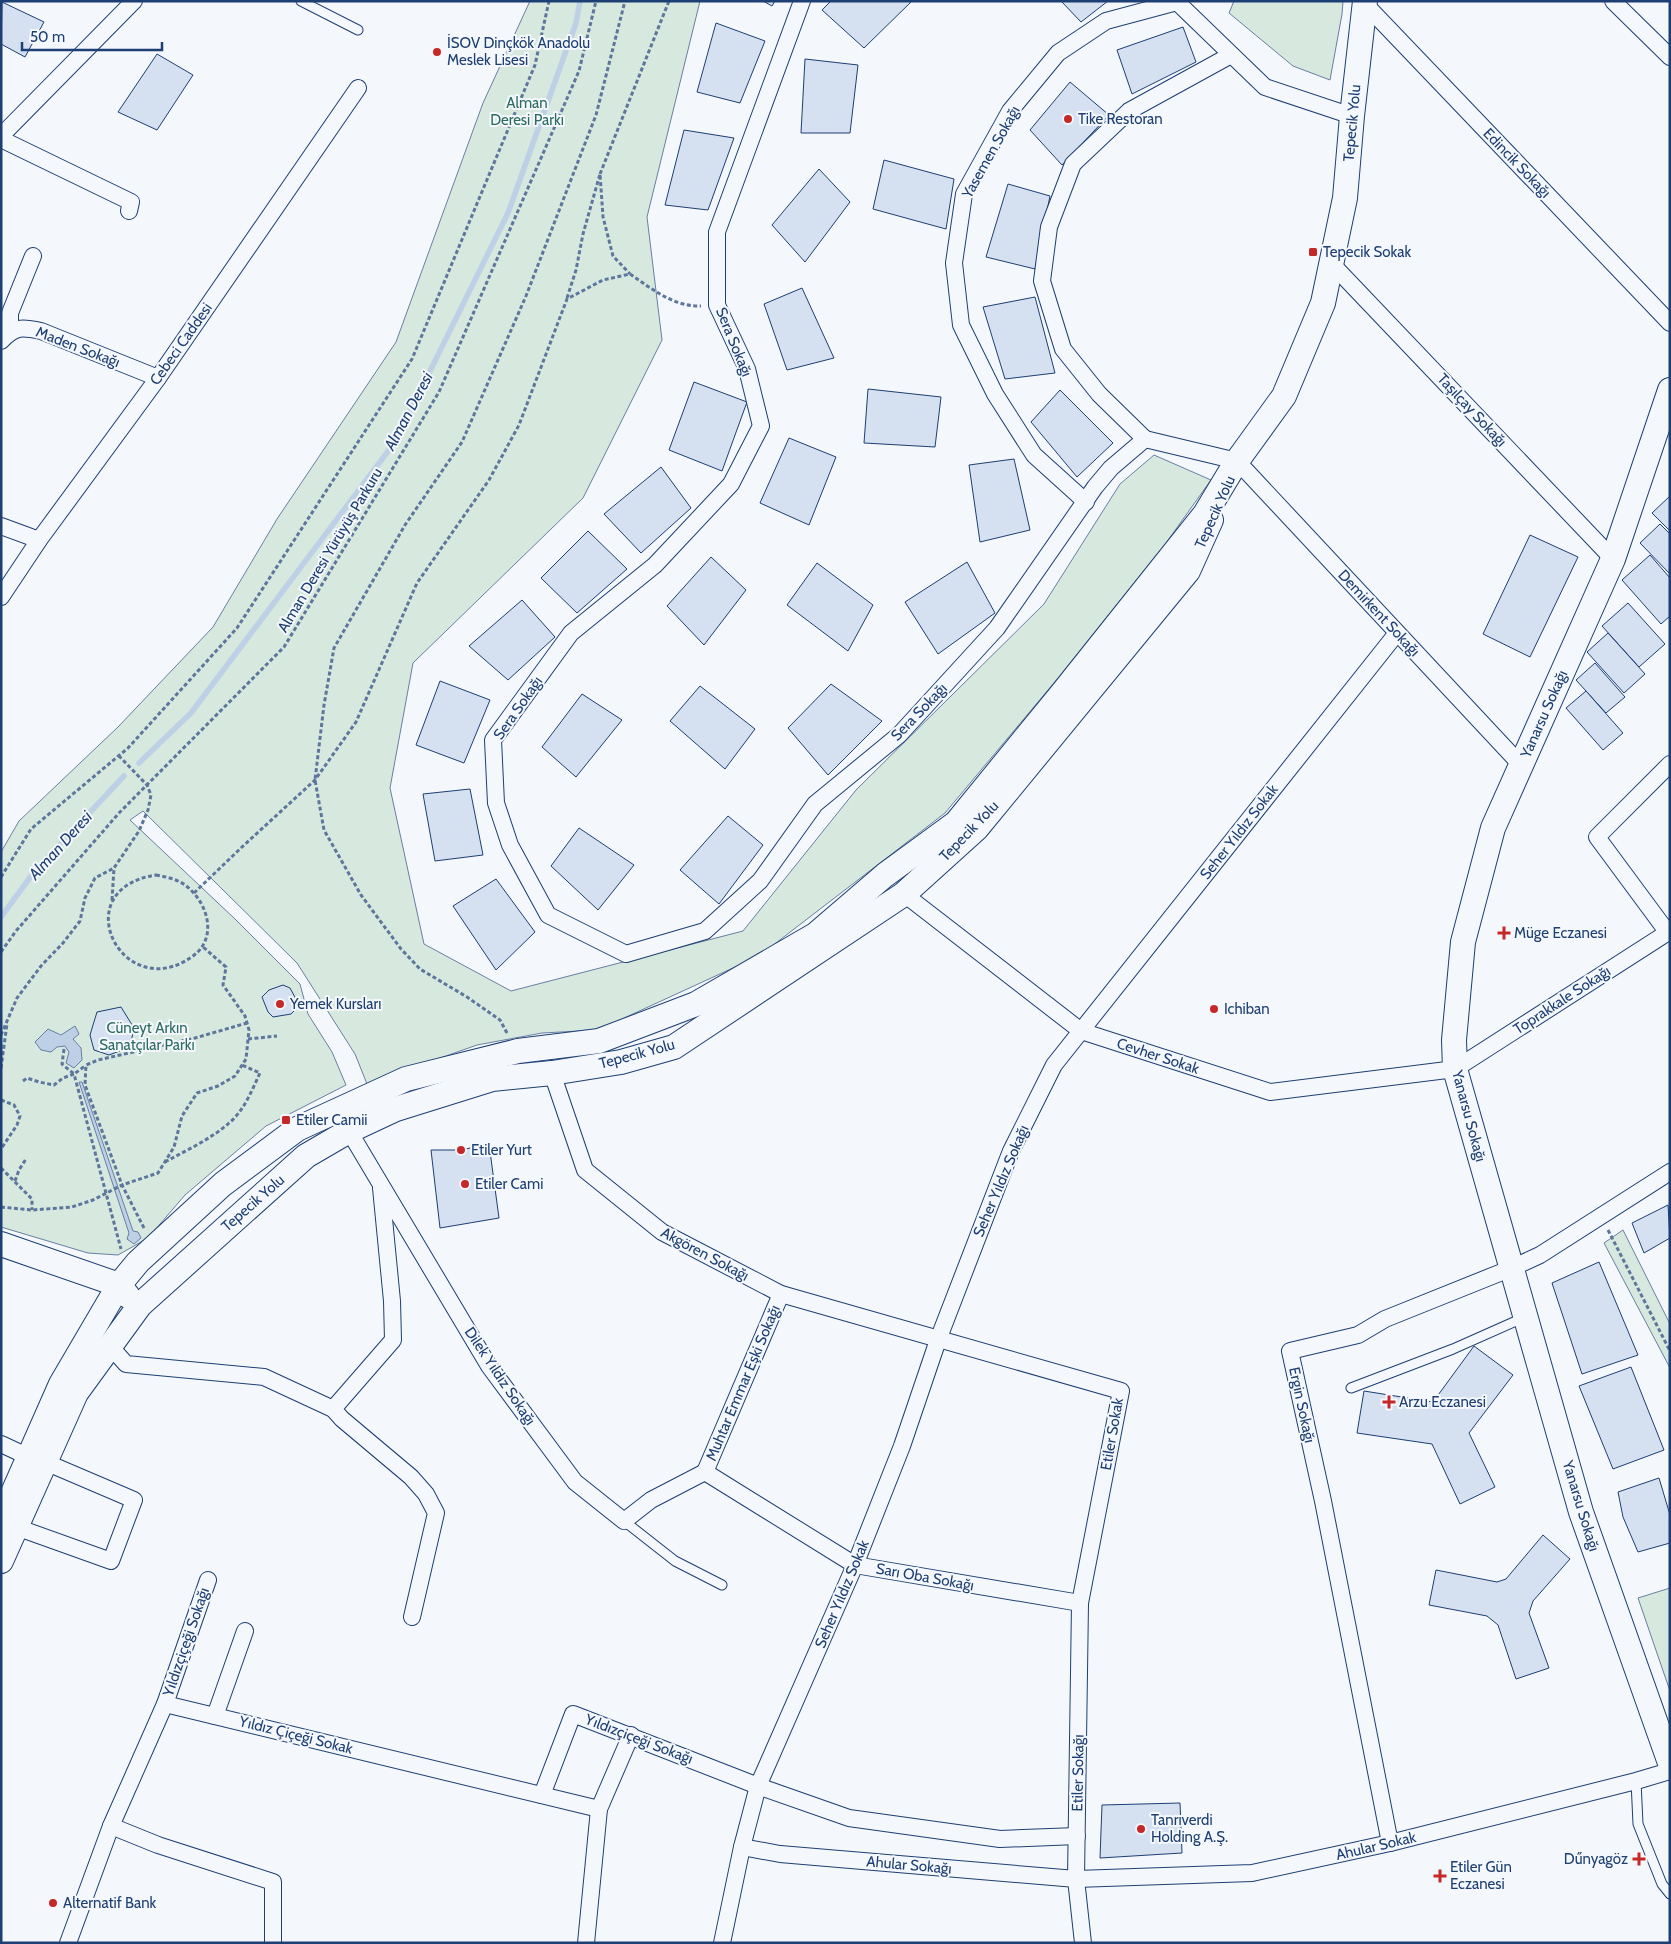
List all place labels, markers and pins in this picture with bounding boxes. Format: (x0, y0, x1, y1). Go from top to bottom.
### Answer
place label: İSOV Dinçkök Anadolu Meslek Lisesi (447, 33, 590, 69)
marker: İSOV Dinçkök Anadolu Meslek Lisesi (431, 46, 443, 58)
place label: Tike Restoran (1078, 110, 1163, 128)
marker: Tike Restoran (1062, 113, 1074, 125)
place label: Tepecik Sokak (1323, 243, 1411, 261)
marker: Tepecik Sokak (1307, 246, 1319, 258)
place label: Müge Eczanesi (1514, 924, 1607, 942)
marker: Müge Eczanesi (1498, 927, 1510, 939)
place label: Yemek Kursları (289, 995, 381, 1013)
marker: Yemek Kursları (274, 998, 286, 1010)
place label: Ichiban (1224, 1000, 1270, 1018)
marker: Ichiban (1208, 1003, 1220, 1015)
place label: Etiler Camii (296, 1111, 368, 1129)
marker: Etiler Camii (280, 1114, 292, 1126)
place label: Etiler Yurt (471, 1141, 532, 1159)
marker: Etiler Yurt (455, 1144, 467, 1156)
place label: Etiler Cami (475, 1175, 543, 1193)
marker: Etiler Cami (459, 1178, 471, 1190)
place label: Arzu Eczanesi (1399, 1393, 1486, 1411)
marker: Arzu Eczanesi (1383, 1396, 1395, 1408)
place label: Tanrıverdi Holding A.Ş. (1151, 1811, 1228, 1846)
marker: Tanrıverdi Holding A.Ş. (1135, 1823, 1147, 1835)
place label: Dűnyagöz (1564, 1850, 1628, 1868)
marker: Dűnyagöz (1632, 1852, 1646, 1866)
place label: Etiler Gün Eczanesi (1450, 1858, 1512, 1893)
marker: Etiler Gün Eczanesi (1434, 1870, 1446, 1882)
place label: Alternatif Bank (63, 1894, 157, 1912)
marker: Alternatif Bank (47, 1897, 59, 1909)

